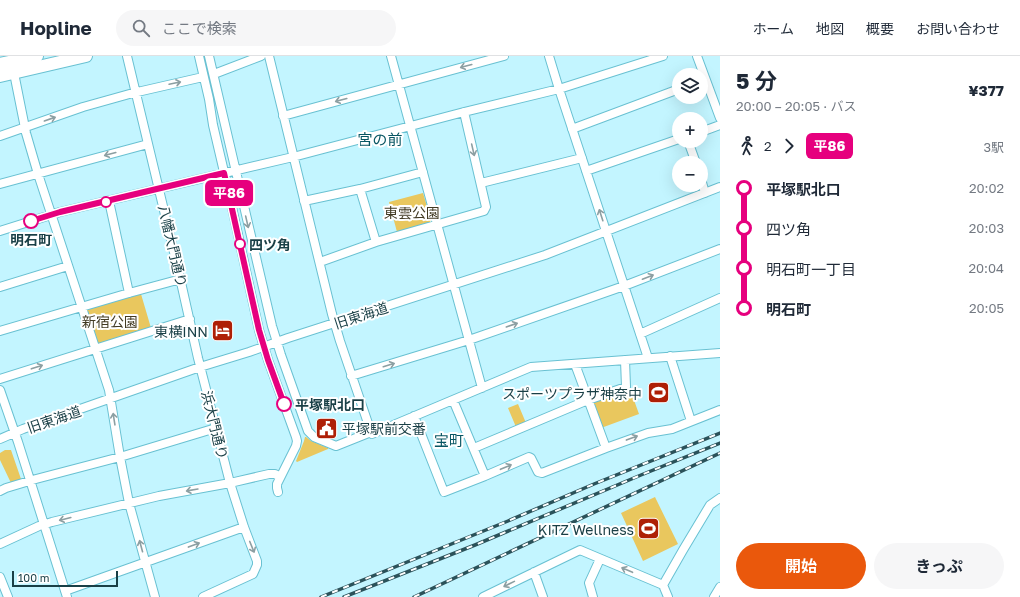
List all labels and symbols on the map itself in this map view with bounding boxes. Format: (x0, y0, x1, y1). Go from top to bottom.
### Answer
one-way arrow (460, 63, 473, 70)
one-way arrow (168, 79, 181, 87)
one-way arrow (335, 97, 348, 104)
one-way arrow (43, 115, 56, 122)
district label: 宮の前 (357, 130, 403, 148)
one-way arrow (470, 143, 478, 156)
one-way arrow (104, 151, 117, 158)
line badge: 平86 (206, 180, 252, 206)
unlabelled marker (100, 196, 112, 208)
street label: 八幡大門通り (155, 203, 191, 289)
park label: 東雲公園 (384, 204, 440, 221)
one-way arrow (596, 209, 604, 221)
marker: 明石町 (23, 213, 39, 229)
one-way arrow (244, 215, 252, 228)
place label: 明石町 (10, 231, 52, 248)
place label: 四ツ角 (249, 236, 291, 253)
marker: 四ツ角 (234, 238, 246, 250)
one-way arrow (642, 272, 654, 280)
street label: 旧東海道 (332, 298, 390, 332)
park label: 新宿公園 (82, 313, 138, 330)
hotel icon: 東横INN (210, 318, 236, 344)
one-way arrow (506, 320, 518, 328)
place label: 東横INN (154, 323, 208, 340)
one-way arrow (382, 360, 394, 368)
one-way arrow (30, 363, 43, 370)
sports icon: スポーツプラザ神奈中 (645, 380, 671, 406)
place label: スポーツプラザ神奈中 (502, 385, 642, 402)
street label: 浜大門通り (198, 389, 232, 461)
marker: 平塚駅北口 (276, 396, 292, 412)
place label: 平塚駅北口 (295, 396, 365, 413)
street label: 旧東海道 (25, 402, 83, 436)
one-way arrow (109, 413, 117, 426)
public building icon: 平塚駅前交番 (314, 415, 340, 441)
place label: 平塚駅前交番 (342, 420, 426, 437)
district label: 宝町 (434, 431, 464, 449)
one-way arrow (625, 434, 637, 442)
one-way arrow (499, 463, 511, 471)
one-way arrow (186, 486, 199, 494)
one-way arrow (59, 515, 72, 523)
sports icon: KITZ Wellness (636, 516, 662, 542)
place label: KITZ Wellness (538, 521, 634, 538)
one-way arrow (137, 540, 144, 553)
one-way arrow (248, 540, 256, 552)
one-way arrow (188, 541, 201, 548)
one-way arrow (622, 566, 634, 573)
scale bar (12, 569, 118, 588)
one-way arrow (504, 581, 516, 588)

